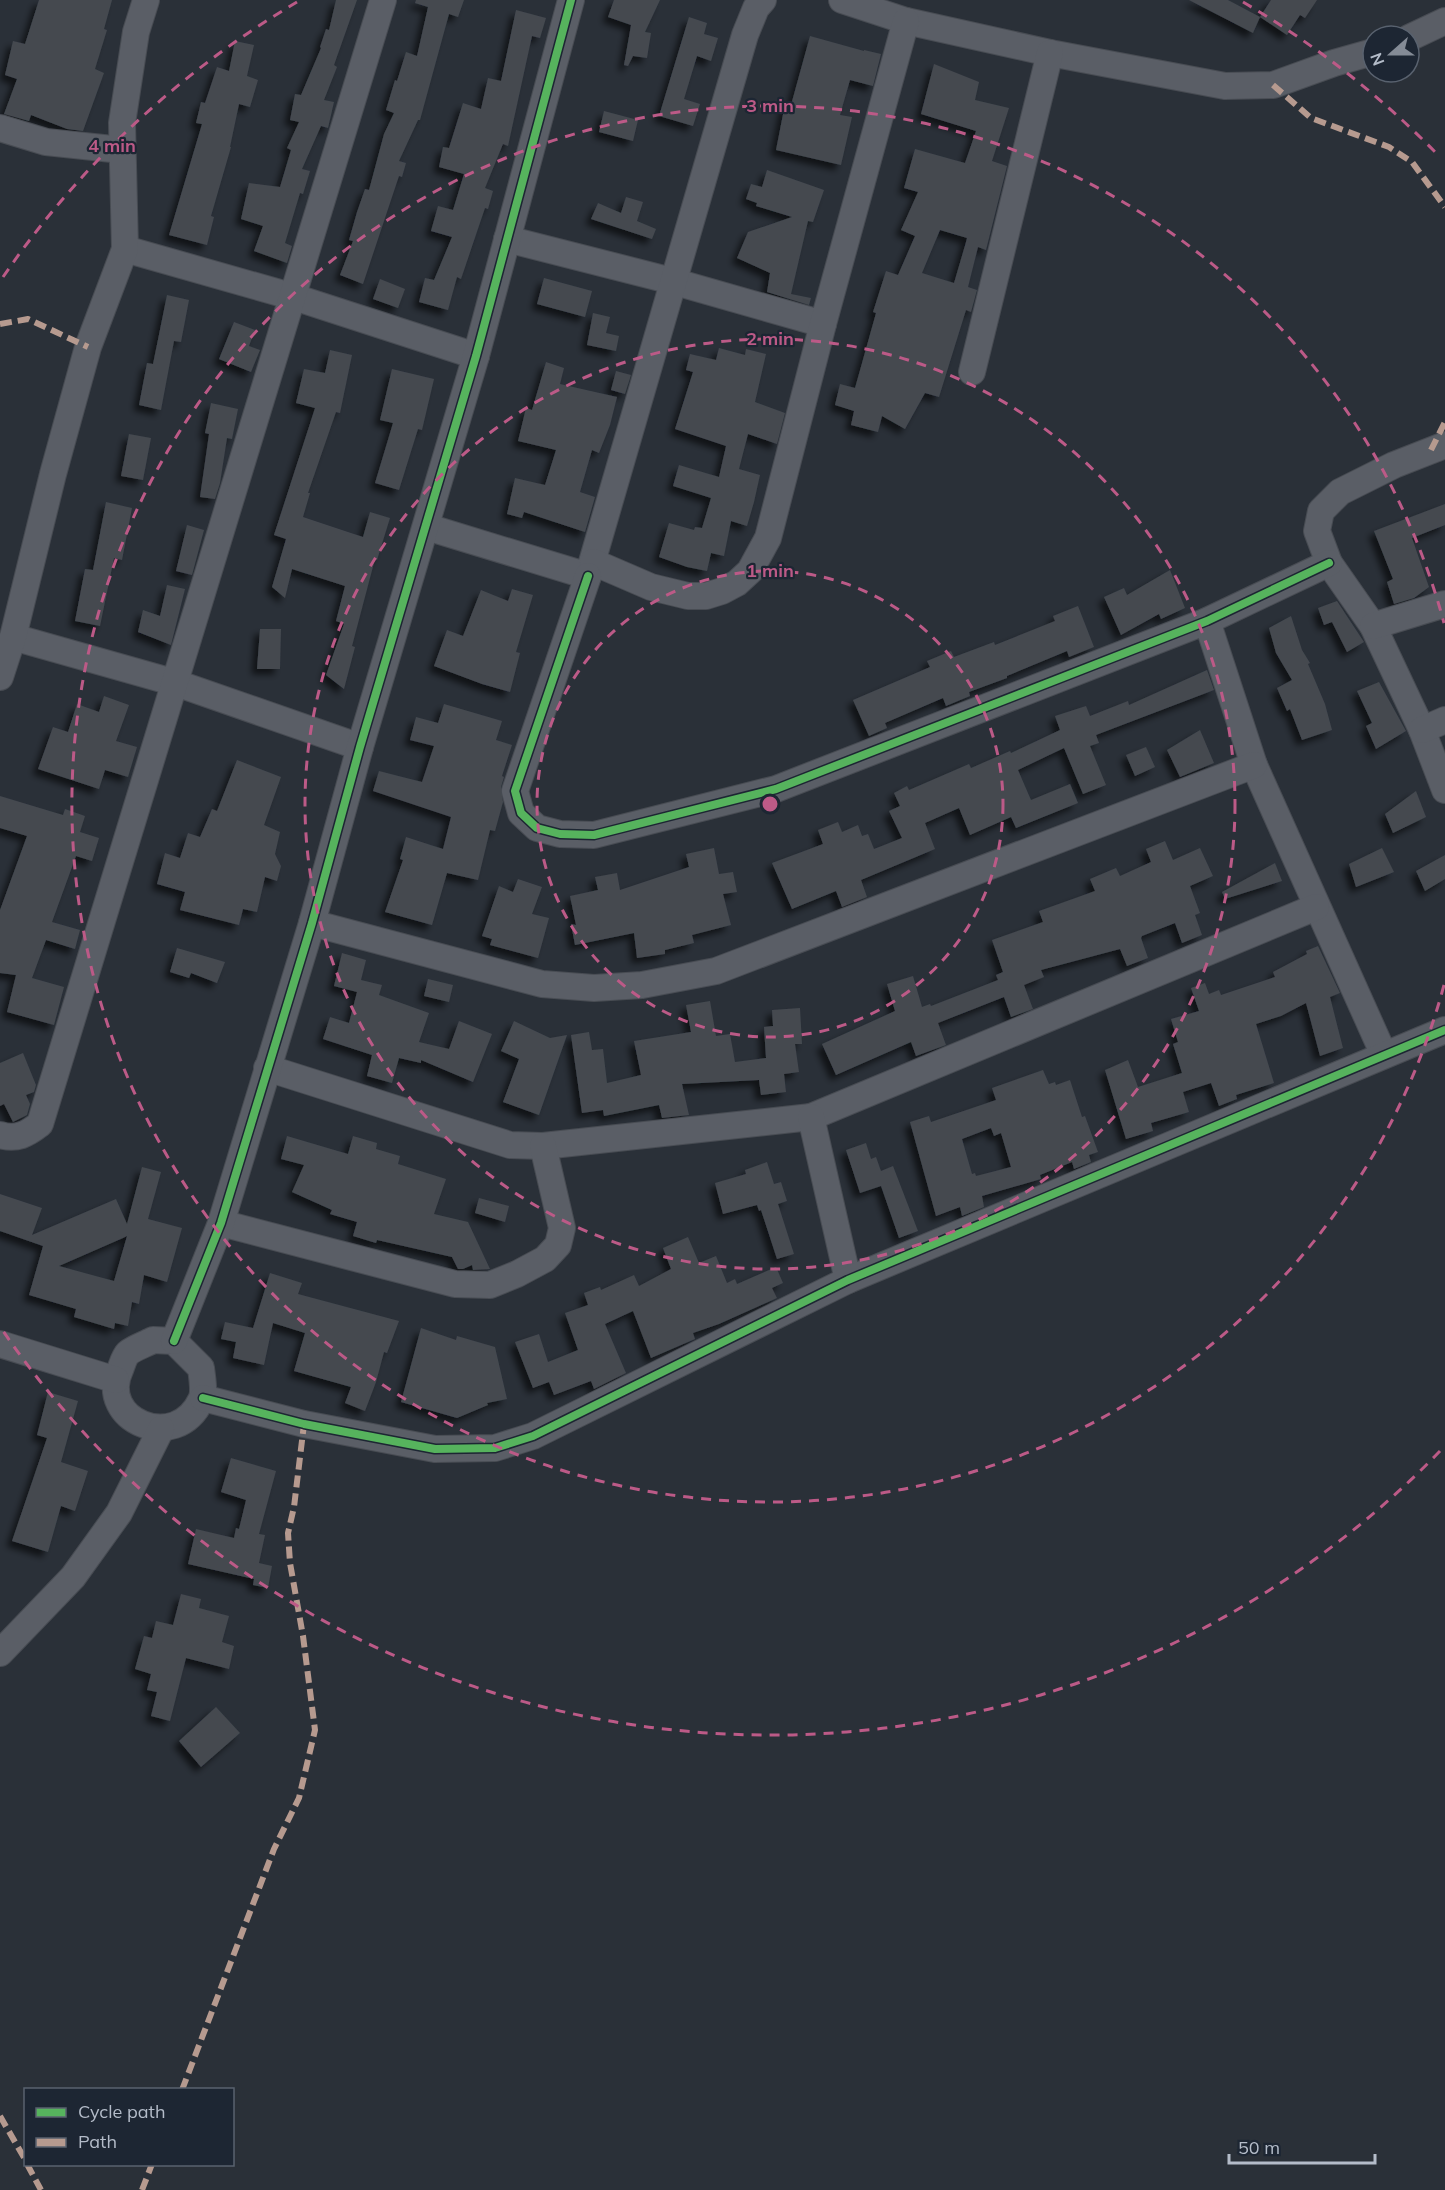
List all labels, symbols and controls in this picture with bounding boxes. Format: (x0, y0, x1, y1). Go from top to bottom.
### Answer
north arrow (1361, 24, 1421, 84)
text: N (1365, 50, 1388, 69)
text: 3 min (746, 94, 794, 117)
text: 4 min (88, 134, 136, 157)
text: 2 min (746, 327, 794, 350)
text: 1 min (746, 559, 794, 582)
centre of rings (760, 794, 780, 814)
legend (24, 2088, 234, 2166)
text: Cycle path (78, 2100, 165, 2123)
scale bar (1229, 2127, 1374, 2165)
text: Path (78, 2130, 117, 2153)
text: 50 m (1238, 2136, 1280, 2159)

